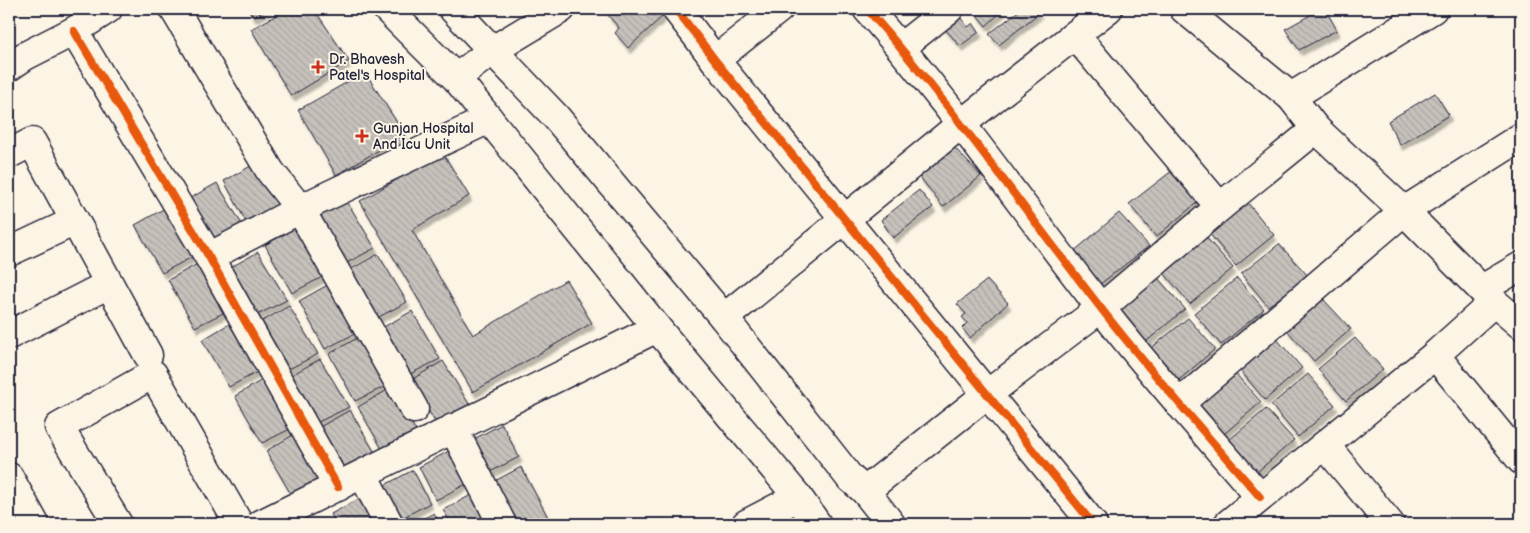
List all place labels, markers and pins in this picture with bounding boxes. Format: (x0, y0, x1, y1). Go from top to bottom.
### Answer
place label: Dr. Bhavesh Patel's Hospital (329, 51, 425, 84)
marker: Dr. Bhavesh Patel's Hospital (311, 60, 325, 74)
place label: Gunjan Hospital And Icu Unit (373, 120, 474, 153)
marker: Gunjan Hospital And Icu Unit (355, 129, 369, 143)

